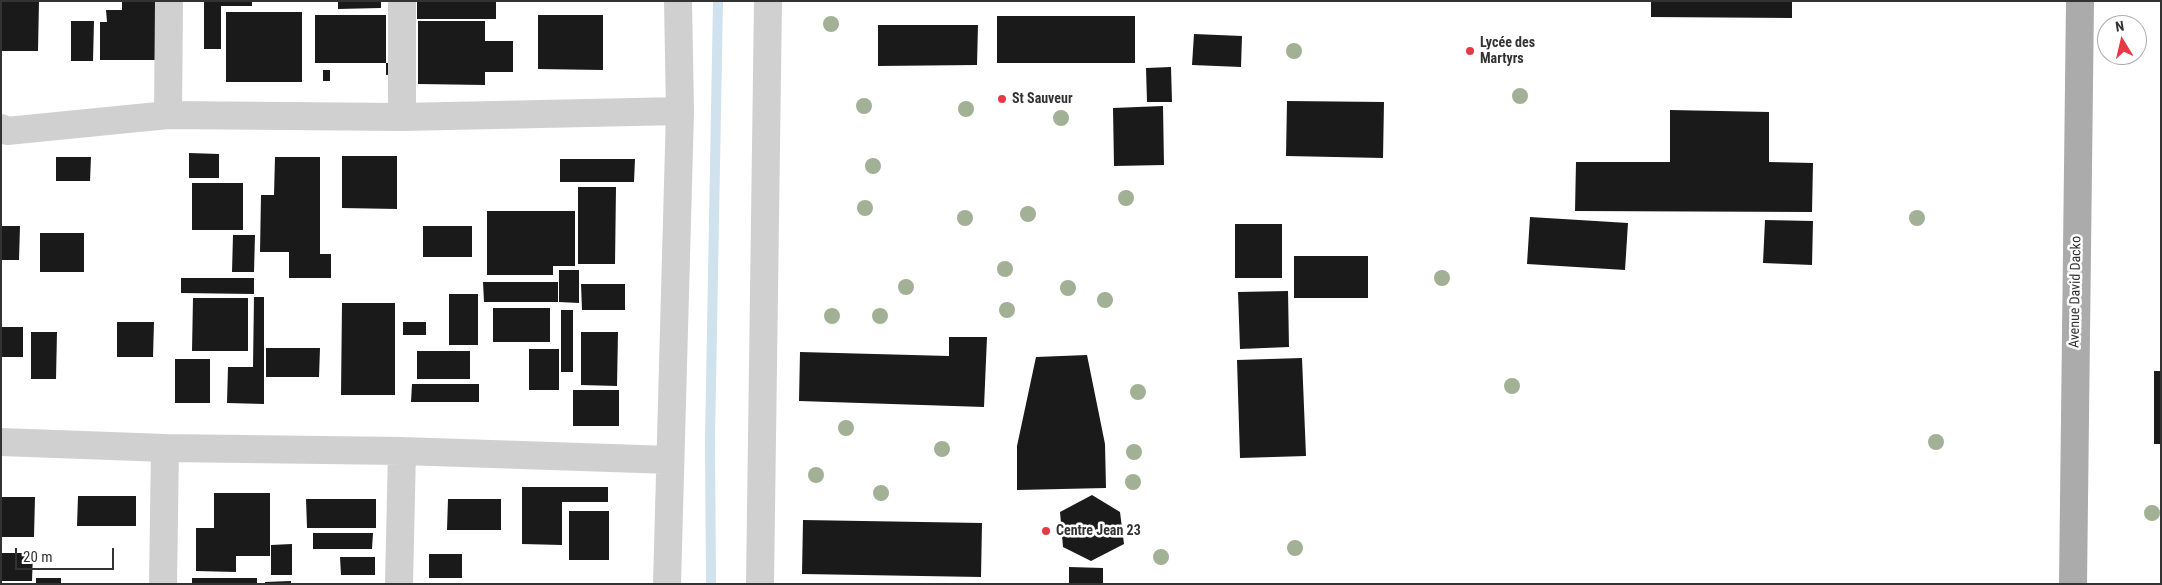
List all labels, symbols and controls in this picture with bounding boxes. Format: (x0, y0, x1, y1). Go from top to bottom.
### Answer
north arrow (2097, 15, 2147, 65)
text: N (2114, 18, 2125, 35)
place label: Lycée des Martyrs (1480, 35, 1535, 68)
marker: Lycée des Martyrs (1464, 45, 1476, 57)
place label: St Sauveur (1012, 91, 1073, 107)
marker: St Sauveur (996, 93, 1008, 105)
street label: Avenue David Dacko (2067, 236, 2085, 348)
place label: Centre Jean 23 (1056, 523, 1141, 539)
marker: Centre Jean 23 (1040, 525, 1052, 537)
scale bar (18, 538, 116, 570)
text: 20 m (23, 548, 53, 566)

